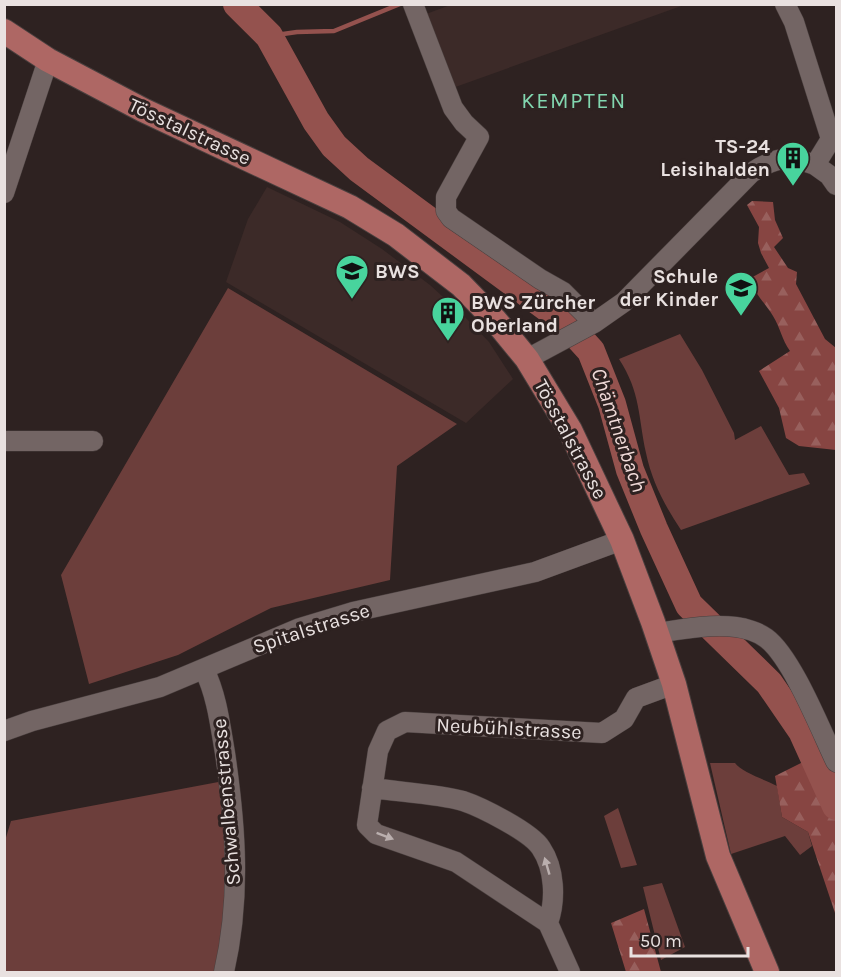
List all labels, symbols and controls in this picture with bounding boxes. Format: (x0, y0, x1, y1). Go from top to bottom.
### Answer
district label: KEMPTEN (521, 88, 627, 114)
street label: Tösstalstrasse (125, 93, 255, 170)
place label: TS-24 Leisihalden (660, 135, 770, 181)
building icon: TS-24 Leisihalden (775, 140, 811, 187)
school or university icon: BWS (334, 253, 370, 300)
place label: BWS (375, 260, 420, 283)
place label: Schule der Kinder (619, 265, 718, 311)
school or university icon: Schule der Kinder (723, 270, 759, 317)
place label: BWS Zürcher Oberland (471, 291, 595, 337)
building icon: BWS Zürcher Oberland (430, 295, 466, 342)
water label: Chämtnerbach (587, 365, 651, 495)
street label: Tösstalstrasse (529, 376, 612, 503)
street label: Spitalstrasse (250, 599, 372, 658)
street label: Neubühlstrasse (436, 713, 582, 744)
street label: Schwalbenstrasse (208, 718, 245, 886)
one-way arrow (376, 832, 394, 842)
one-way arrow (542, 857, 551, 875)
scale bar (631, 920, 748, 958)
text: 50 m (640, 930, 682, 952)

